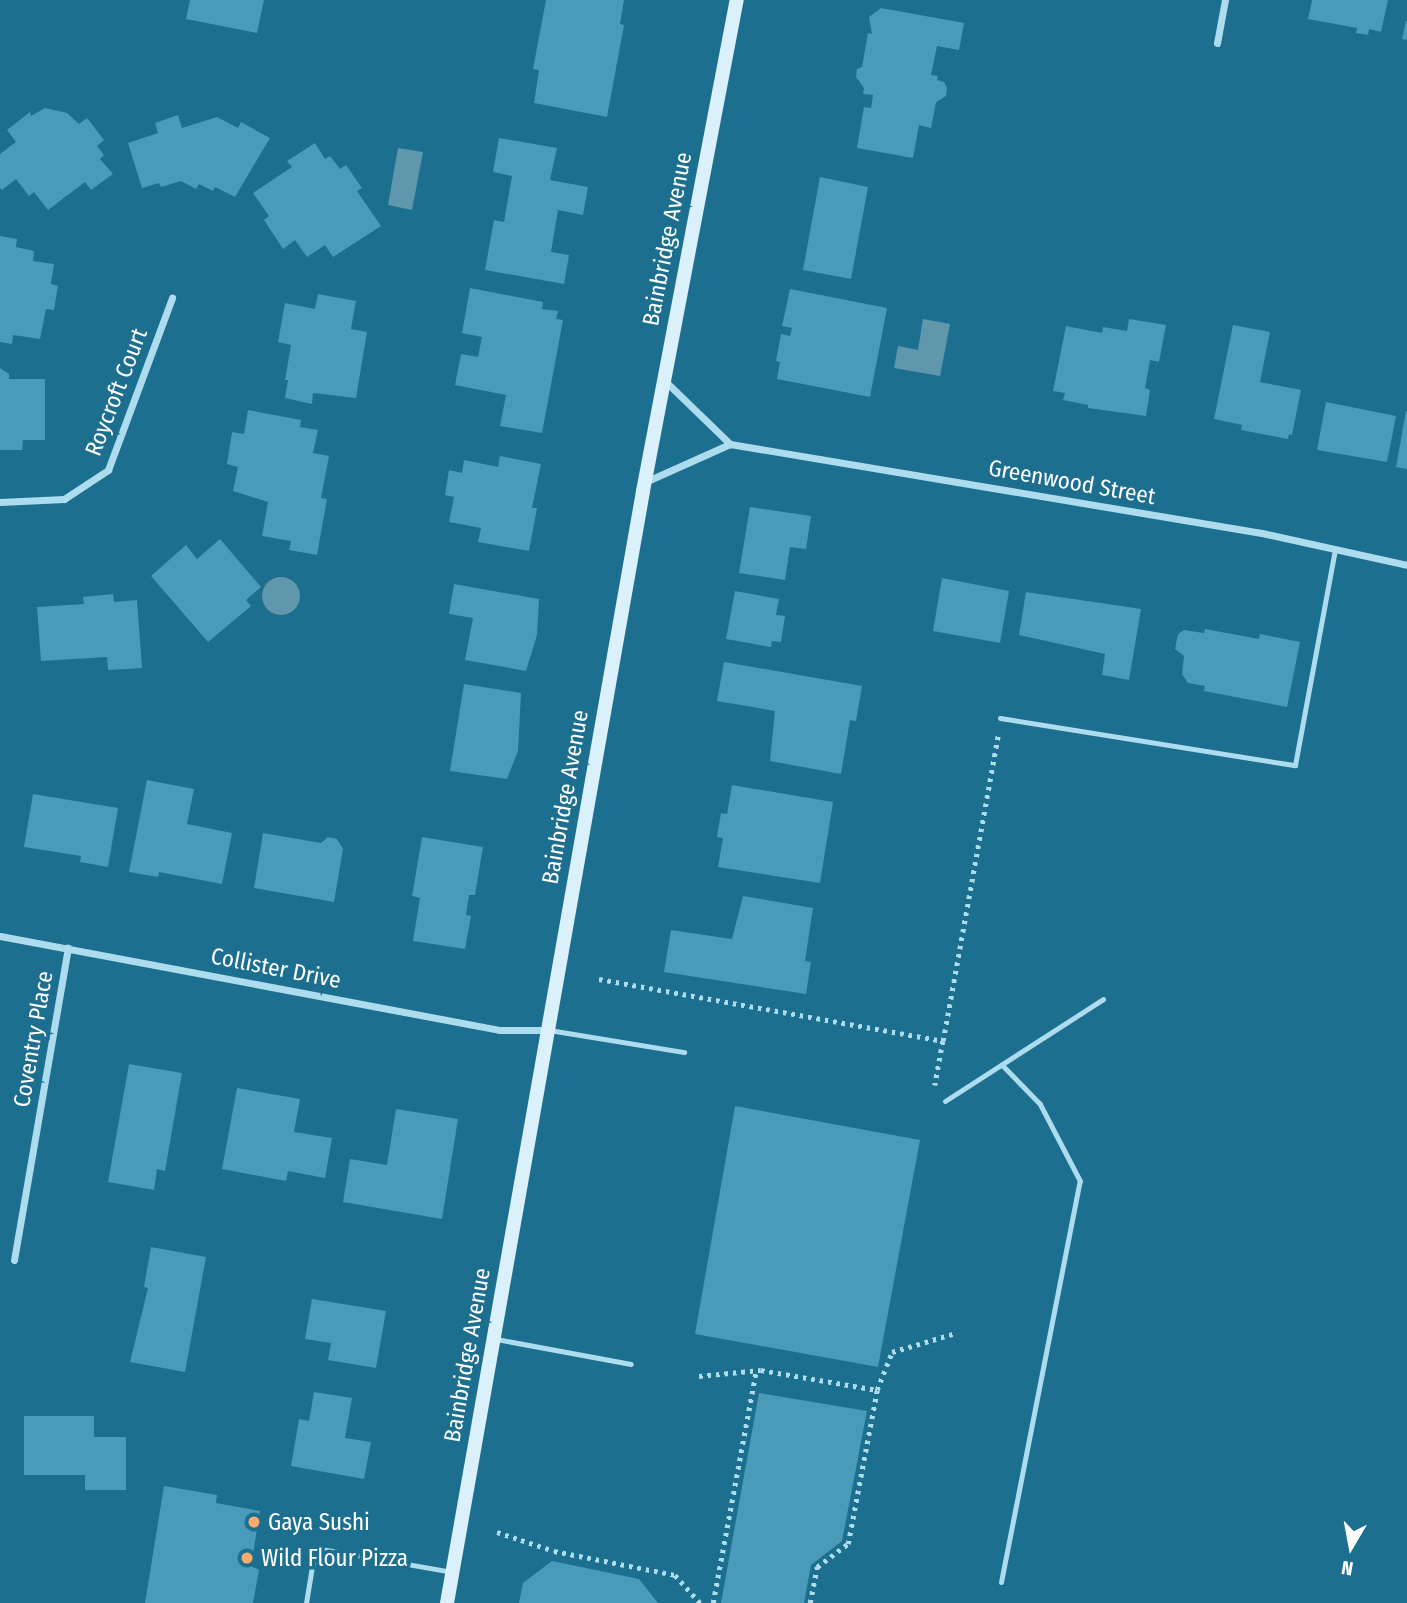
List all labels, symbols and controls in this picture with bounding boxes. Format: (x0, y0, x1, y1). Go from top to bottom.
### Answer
street label: Bainbridge Avenue (637, 150, 697, 328)
street label: Roycroft Court (79, 324, 153, 460)
street label: Greenwood Street (986, 454, 1158, 510)
street label: Bainbridge Avenue (536, 708, 594, 886)
street label: Collister Drive (209, 942, 343, 994)
street label: Coventry Place (7, 969, 59, 1109)
street label: Bainbridge Avenue (438, 1266, 496, 1444)
place label: Gaya Sushi (268, 1508, 370, 1536)
north arrow (1316, 1512, 1386, 1582)
marker: Gaya Sushi (246, 1514, 262, 1530)
place label: Wild Flour Pizza (261, 1544, 408, 1572)
marker: Wild Flour Pizza (239, 1550, 255, 1566)
text: N (1340, 1556, 1355, 1580)

